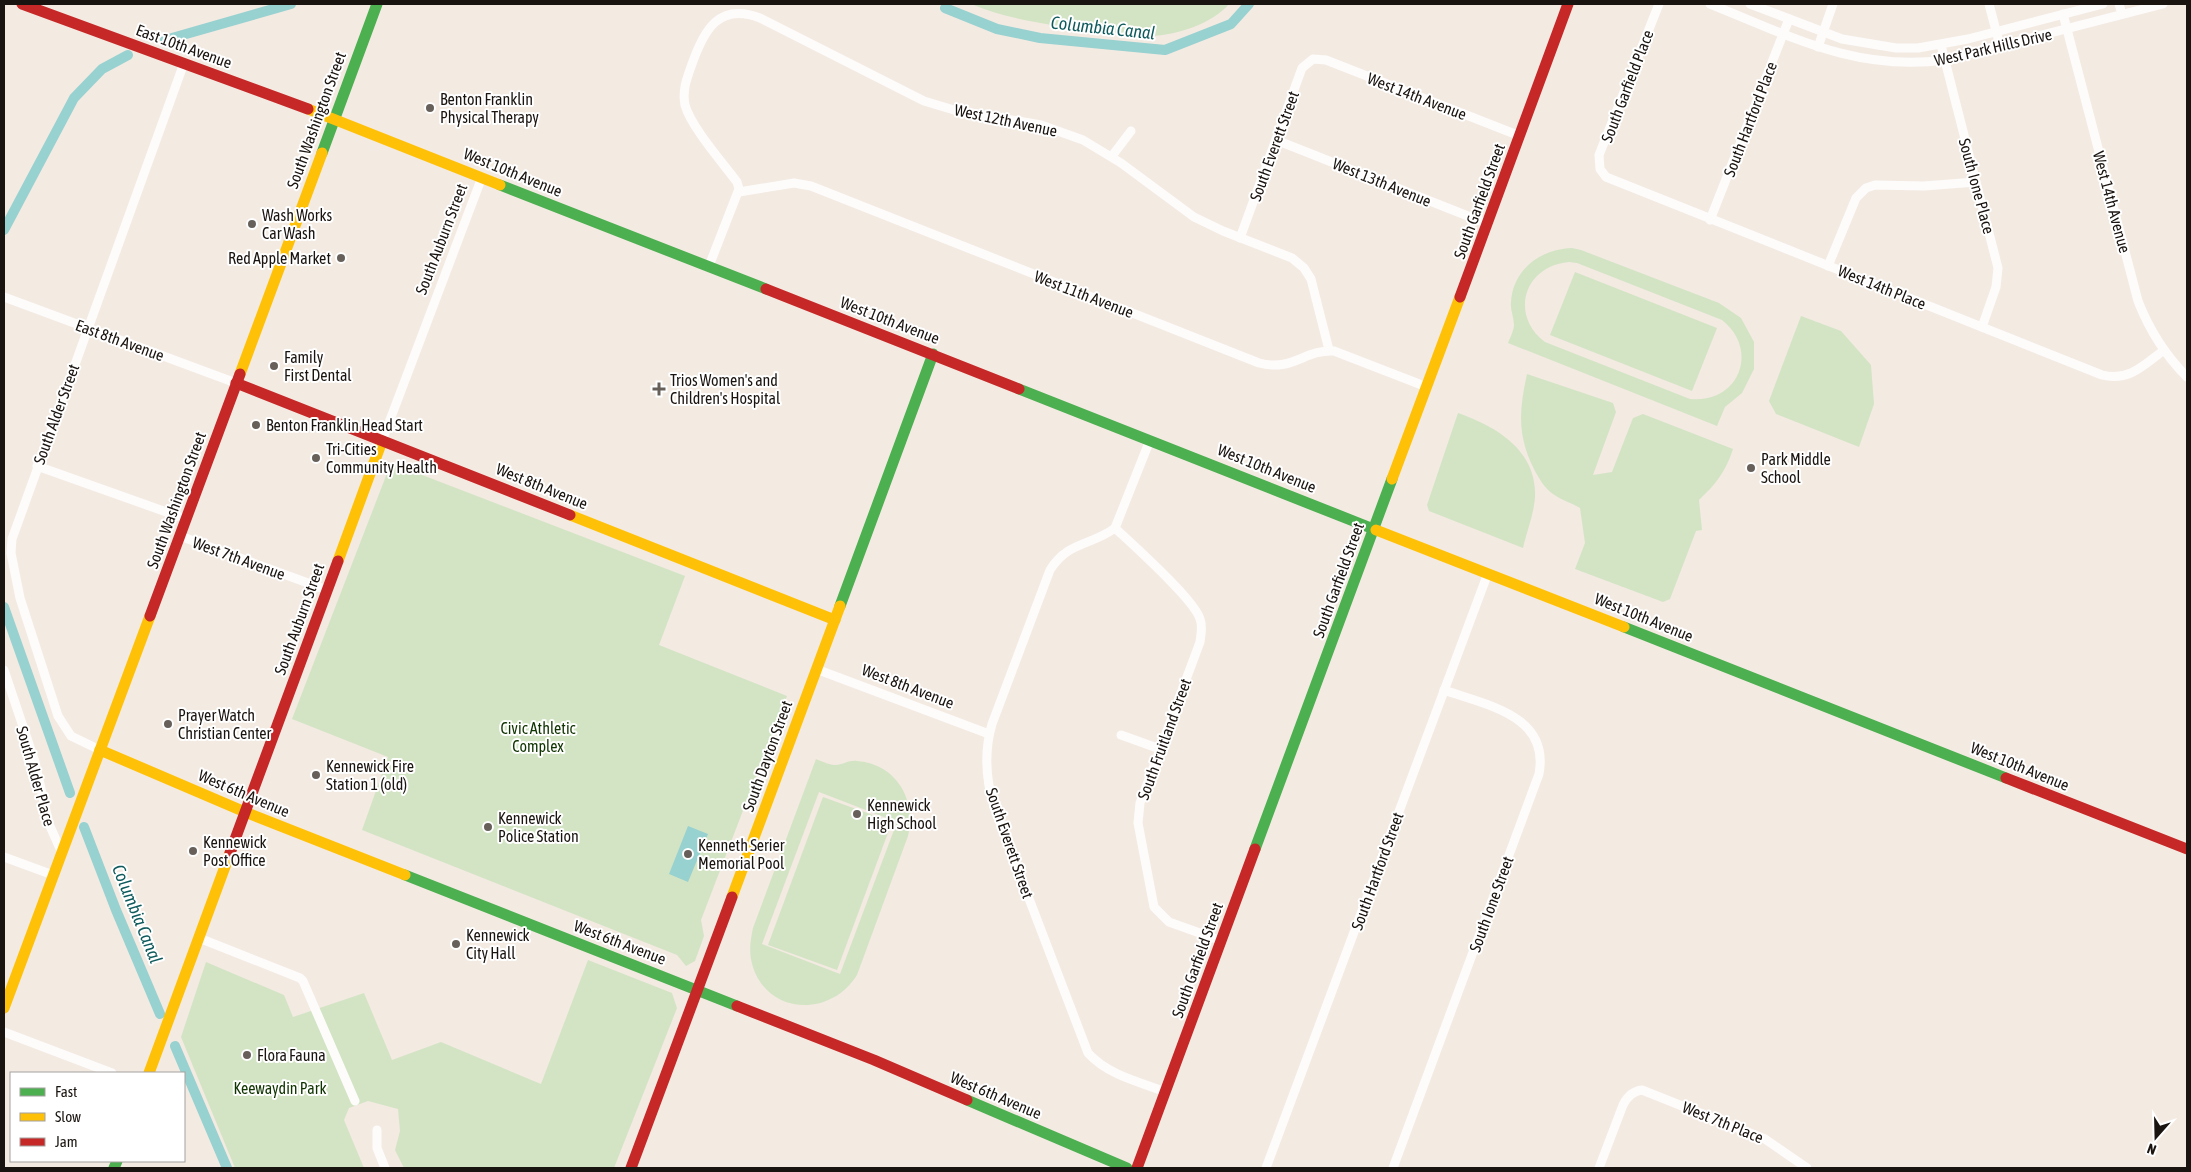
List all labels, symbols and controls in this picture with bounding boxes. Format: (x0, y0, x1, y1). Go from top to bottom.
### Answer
water label: Columbia Canal (1050, 12, 1156, 43)
street label: East 10th Avenue (134, 20, 234, 72)
street label: West Park Hills Drive (1932, 25, 2054, 69)
street label: South Garfield Place (1597, 27, 1657, 145)
street label: South Washington Street (283, 49, 350, 191)
street label: South Hartford Place (1720, 59, 1780, 179)
street label: West 14th Avenue (1365, 69, 1469, 123)
street label: South Everett Street (1246, 88, 1302, 203)
place label: Benton Franklin Physical Therapy (440, 90, 539, 127)
street label: West 12th Avenue (953, 100, 1059, 140)
marker: Benton Franklin Physical Therapy (424, 102, 436, 114)
street label: South Ione Place (1956, 136, 1998, 236)
street label: South Garfield Street (1450, 141, 1508, 261)
street label: West 10th Avenue (461, 144, 565, 200)
street label: West 14th Avenue (2090, 149, 2134, 255)
street label: West 13th Avenue (1330, 154, 1434, 210)
street label: South Auburn Street (412, 181, 471, 297)
place label: Wash Works Car Wash (262, 206, 333, 242)
marker: Wash Works Car Wash (246, 218, 258, 230)
place label: Red Apple Market (228, 249, 331, 268)
marker: Red Apple Market (335, 252, 347, 264)
street label: West 14th Place (1835, 261, 1929, 313)
street label: West 11th Avenue (1032, 267, 1136, 321)
street label: West 10th Avenue (838, 293, 942, 347)
street label: East 8th Avenue (73, 316, 167, 364)
place label: Family First Dental (284, 348, 352, 384)
marker: Family First Dental (268, 360, 280, 372)
street label: South Alder Street (30, 361, 83, 467)
place label: Trios Women's and Children's Hospital (670, 371, 781, 408)
marker: Trios Women's and Children's Hospital (652, 382, 666, 396)
place label: Benton Franklin Head Start (266, 416, 423, 434)
marker: Benton Franklin Head Start (250, 419, 262, 431)
street label: South Washington Street (143, 429, 210, 571)
place label: Tri-Cities Community Health (326, 440, 437, 477)
street label: West 10th Avenue (1215, 440, 1319, 496)
place label: Park Middle School (1761, 450, 1831, 486)
marker: Tri-Cities Community Health (310, 452, 322, 464)
street label: West 8th Avenue (494, 459, 590, 513)
marker: Park Middle School (1745, 462, 1757, 474)
street label: South Garfield Street (1309, 520, 1367, 640)
street label: West 7th Avenue (190, 533, 288, 583)
street label: South Auburn Street (271, 560, 328, 677)
street label: West 10th Avenue (1592, 589, 1696, 645)
street label: West 8th Avenue (859, 660, 957, 712)
street label: South Fruitland Street (1134, 676, 1194, 802)
street label: South Dayton Street (739, 698, 796, 814)
place label: Prayer Watch Christian Center (178, 706, 272, 742)
marker: Prayer Watch Christian Center (162, 718, 174, 730)
park label: Civic Athletic Complex (500, 719, 576, 756)
street label: South Alder Place (13, 724, 59, 828)
street label: West 10th Avenue (1968, 738, 2072, 794)
place label: Kennewick Fire Station 1 (old) (326, 757, 414, 794)
street label: West 6th Avenue (196, 766, 292, 820)
marker: Kennewick Fire Station 1 (old) (310, 769, 322, 781)
street label: South Everett Street (983, 785, 1037, 901)
place label: Kennewick High School (867, 796, 937, 833)
marker: Kennewick High School (851, 808, 863, 820)
place label: Kennewick Police Station (498, 809, 579, 845)
street label: South Hartford Street (1347, 809, 1407, 932)
marker: Kennewick Police Station (482, 821, 494, 833)
place label: Kennewick Post Office (203, 833, 267, 869)
place label: Kenneth Serier Memorial Pool (698, 836, 785, 872)
marker: Kennewick Post Office (187, 845, 199, 857)
marker: Kenneth Serier Memorial Pool (682, 848, 694, 860)
street label: South Ione Street (1465, 853, 1517, 954)
water label: Columbia Canal (108, 861, 167, 966)
street label: South Garfield Street (1168, 900, 1226, 1020)
street label: West 6th Avenue (571, 916, 669, 968)
place label: Kennewick City Hall (466, 926, 530, 963)
marker: Kennewick City Hall (450, 938, 462, 950)
place label: Flora Fauna (257, 1046, 326, 1064)
marker: Flora Fauna (241, 1049, 253, 1061)
street label: West 6th Avenue (948, 1068, 1044, 1122)
legend (10, 1072, 185, 1162)
park label: Keewaydin Park (233, 1079, 327, 1098)
text: Fast (55, 1083, 77, 1100)
street label: West 7th Place (1680, 1098, 1766, 1146)
text: Slow (55, 1108, 81, 1125)
north arrow (2131, 1112, 2181, 1162)
text: Jam (55, 1133, 78, 1150)
text: N (2145, 1140, 2158, 1158)

